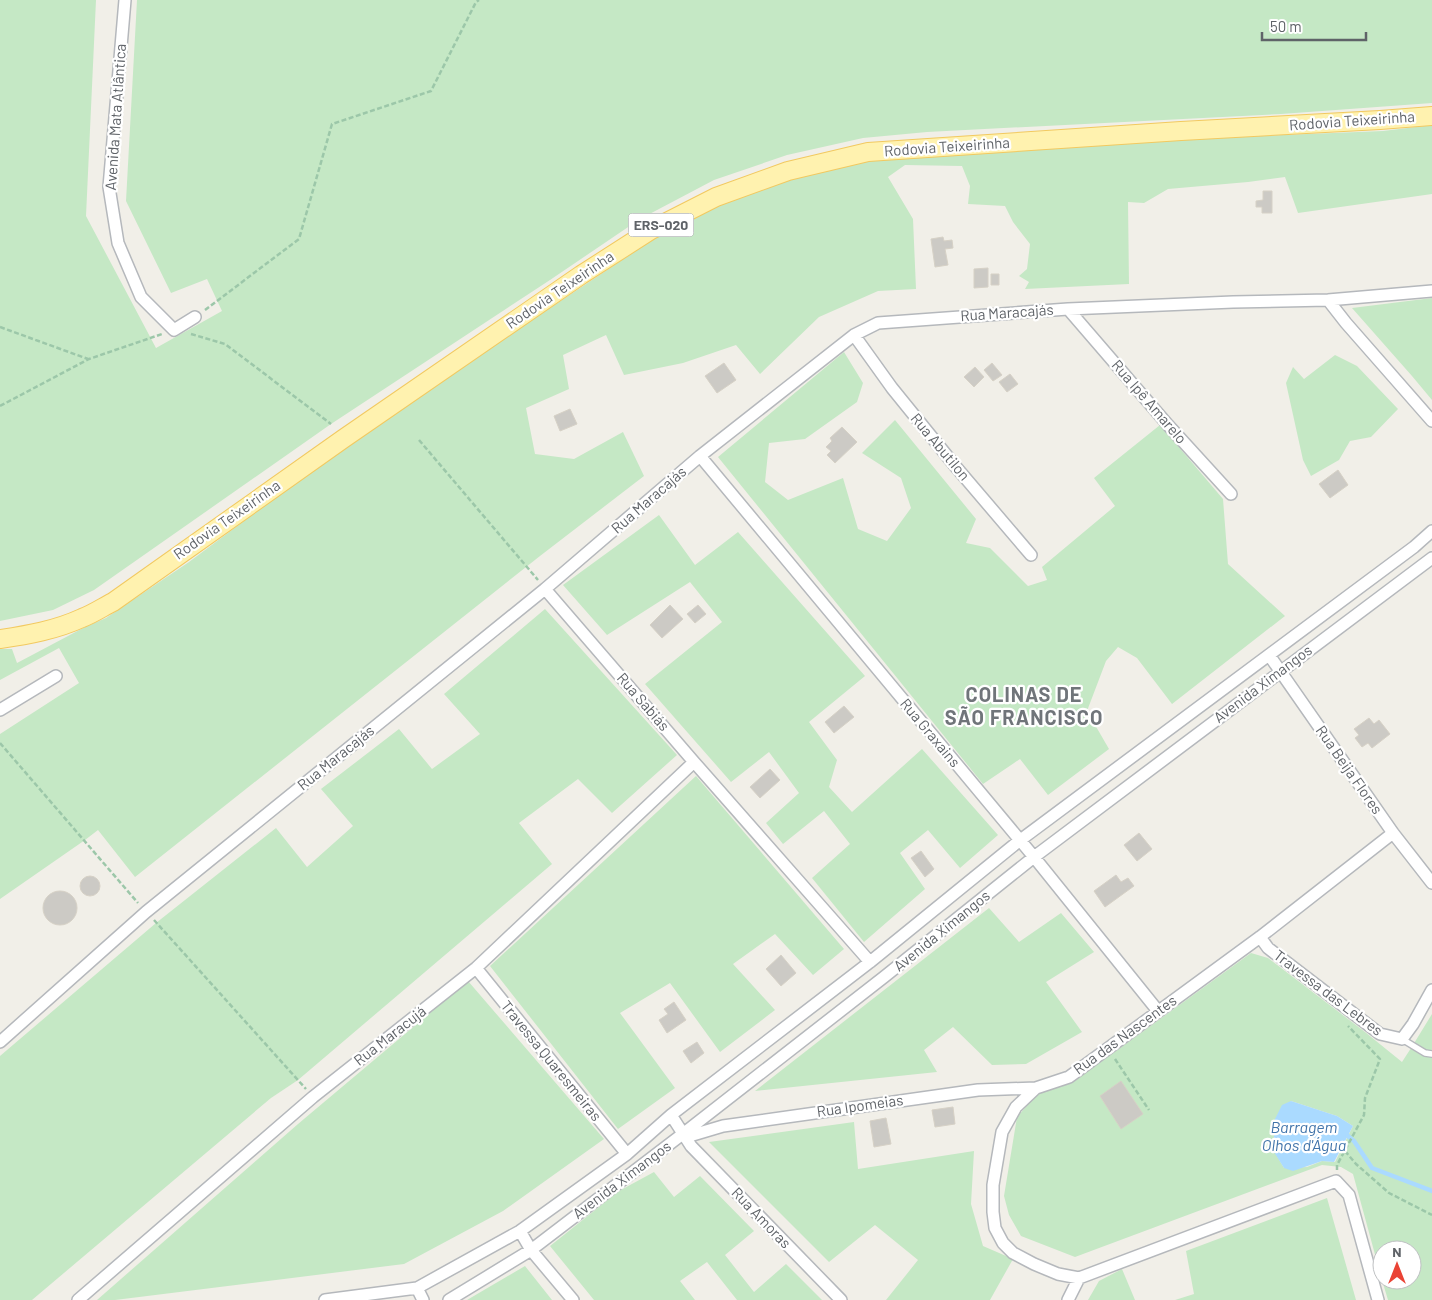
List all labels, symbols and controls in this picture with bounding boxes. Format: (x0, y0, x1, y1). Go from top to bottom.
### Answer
scale bar (1262, 10, 1366, 42)
text: 50 m (1270, 17, 1302, 35)
street label: Avenida Mata Atlântica (101, 43, 129, 191)
street label: Rodovia Teixeirinha (1288, 107, 1415, 133)
street label: Rodovia Teixeirinha (883, 133, 1010, 159)
road number: ERS-020 (628, 214, 694, 236)
street label: Rodovia Teixeirinha (502, 246, 617, 332)
street label: Rua Maracajás (960, 300, 1054, 324)
street label: Rua Ipê Amarelo (1108, 356, 1191, 447)
street label: Rua Abutilon (907, 409, 974, 484)
street label: Rua Maracajás (607, 462, 689, 537)
street label: Rodovia Teixeirinha (170, 476, 283, 563)
street label: Avenida Ximangos (1210, 640, 1315, 726)
street label: Rua Sabiás (614, 669, 674, 734)
district label: COLINAS DE SÃO FRANCISCO (945, 682, 1103, 729)
street label: Rua Graxains (897, 694, 965, 770)
street label: Rua Maracajás (293, 721, 377, 794)
street label: Rua Beija Flores (1313, 722, 1387, 817)
street label: Avenida Ximangos (890, 886, 993, 975)
street label: Travessa das Lebres (1271, 945, 1387, 1039)
street label: Rua das Nascentes (1069, 991, 1180, 1078)
street label: Travessa Quaresmeiras (498, 997, 606, 1124)
street label: Rua Maracujá (350, 1001, 429, 1069)
street label: Rua Ipomeias (815, 1090, 904, 1120)
water label: Barragem Olhos d'Água (1262, 1117, 1346, 1154)
street label: Avenida Ximangos (569, 1136, 674, 1222)
street label: Rua Amoras (728, 1183, 795, 1252)
north arrow (1372, 1240, 1422, 1290)
text: N (1392, 1243, 1402, 1260)

